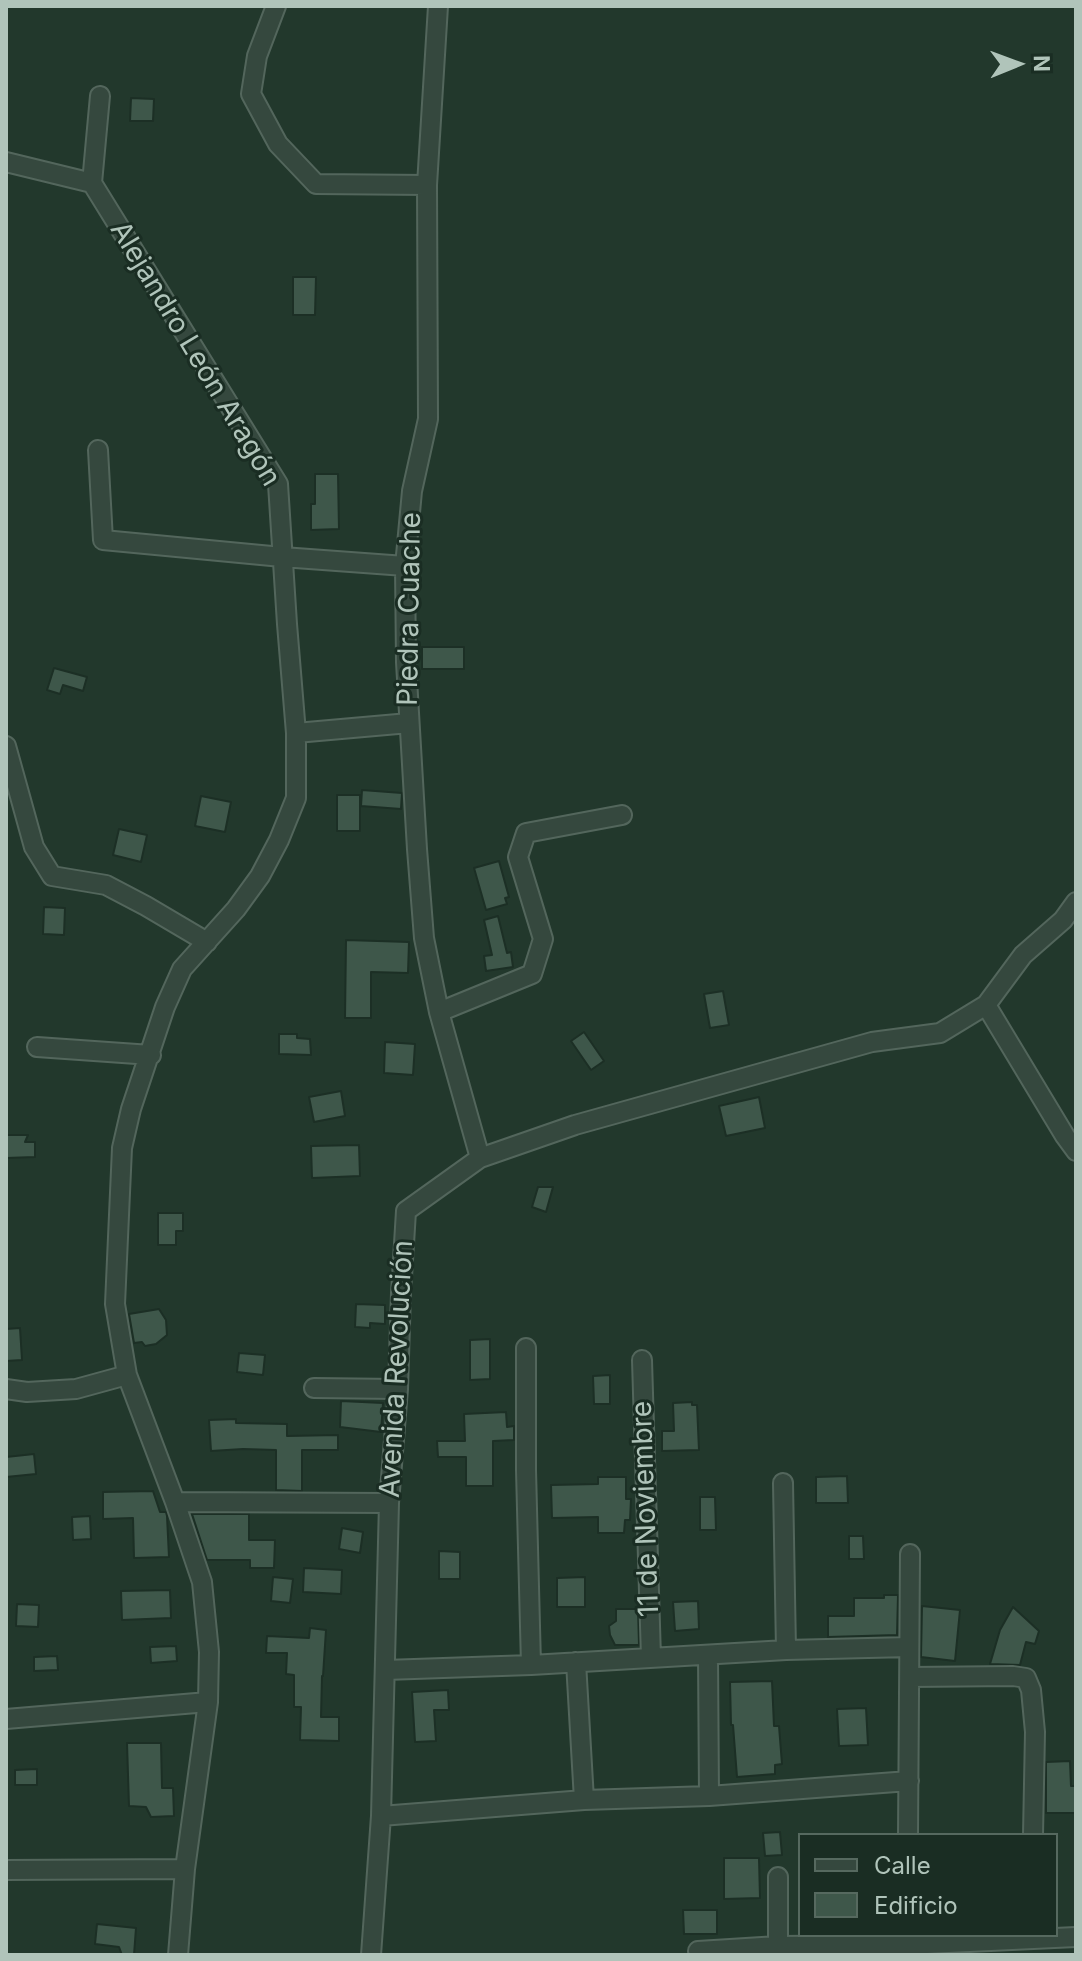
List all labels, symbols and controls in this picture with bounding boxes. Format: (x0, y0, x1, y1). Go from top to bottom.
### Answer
north arrow (978, 24, 1058, 104)
text: N (1029, 55, 1055, 72)
street label: Alejandro León Aragón (103, 216, 287, 492)
street label: Piedra Cuache (392, 512, 428, 706)
street label: Avenida Revolución (373, 1239, 421, 1499)
street label: 11 de Noviembre (625, 1400, 667, 1618)
legend (798, 1833, 1058, 1937)
text: Calle (874, 1851, 931, 1880)
text: Edificio (874, 1891, 958, 1920)

